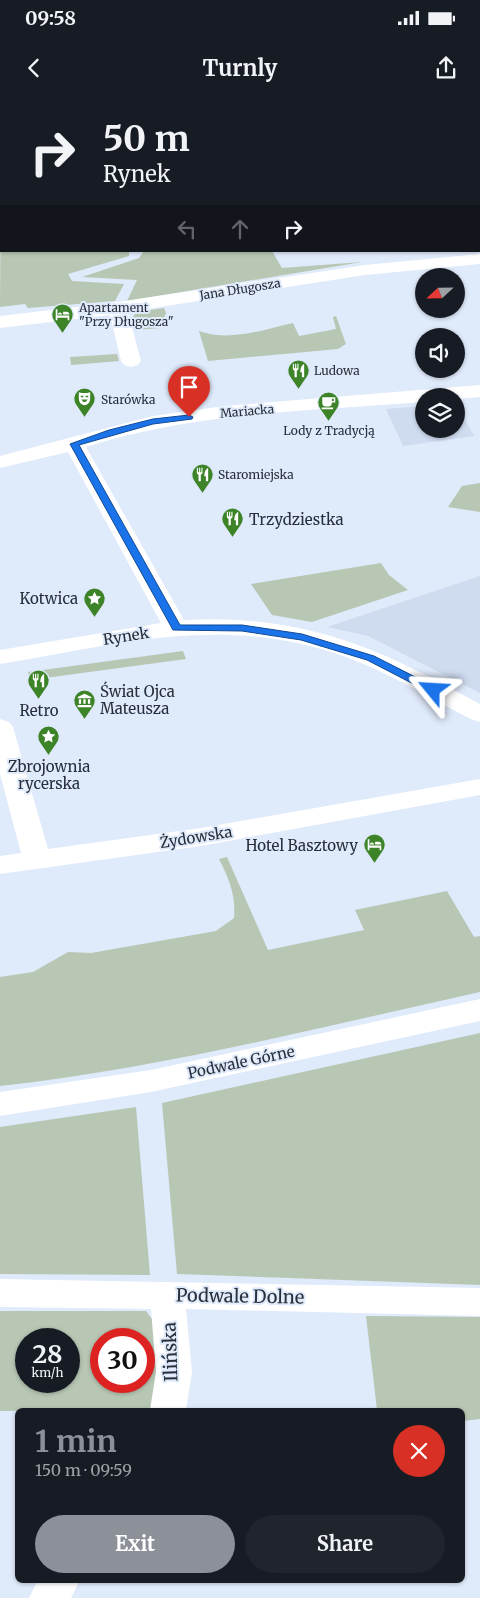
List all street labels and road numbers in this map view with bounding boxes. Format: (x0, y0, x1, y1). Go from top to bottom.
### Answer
street label: Jana Długosza (197, 275, 282, 303)
street label: Mariacka (219, 401, 275, 421)
street label: Rynek (102, 623, 151, 649)
street label: Żydowska (159, 822, 233, 852)
street label: Podwale Górne (186, 1041, 296, 1083)
street label: Podwale Dolne (176, 1283, 304, 1309)
street label: Ilińska (157, 1321, 183, 1382)

